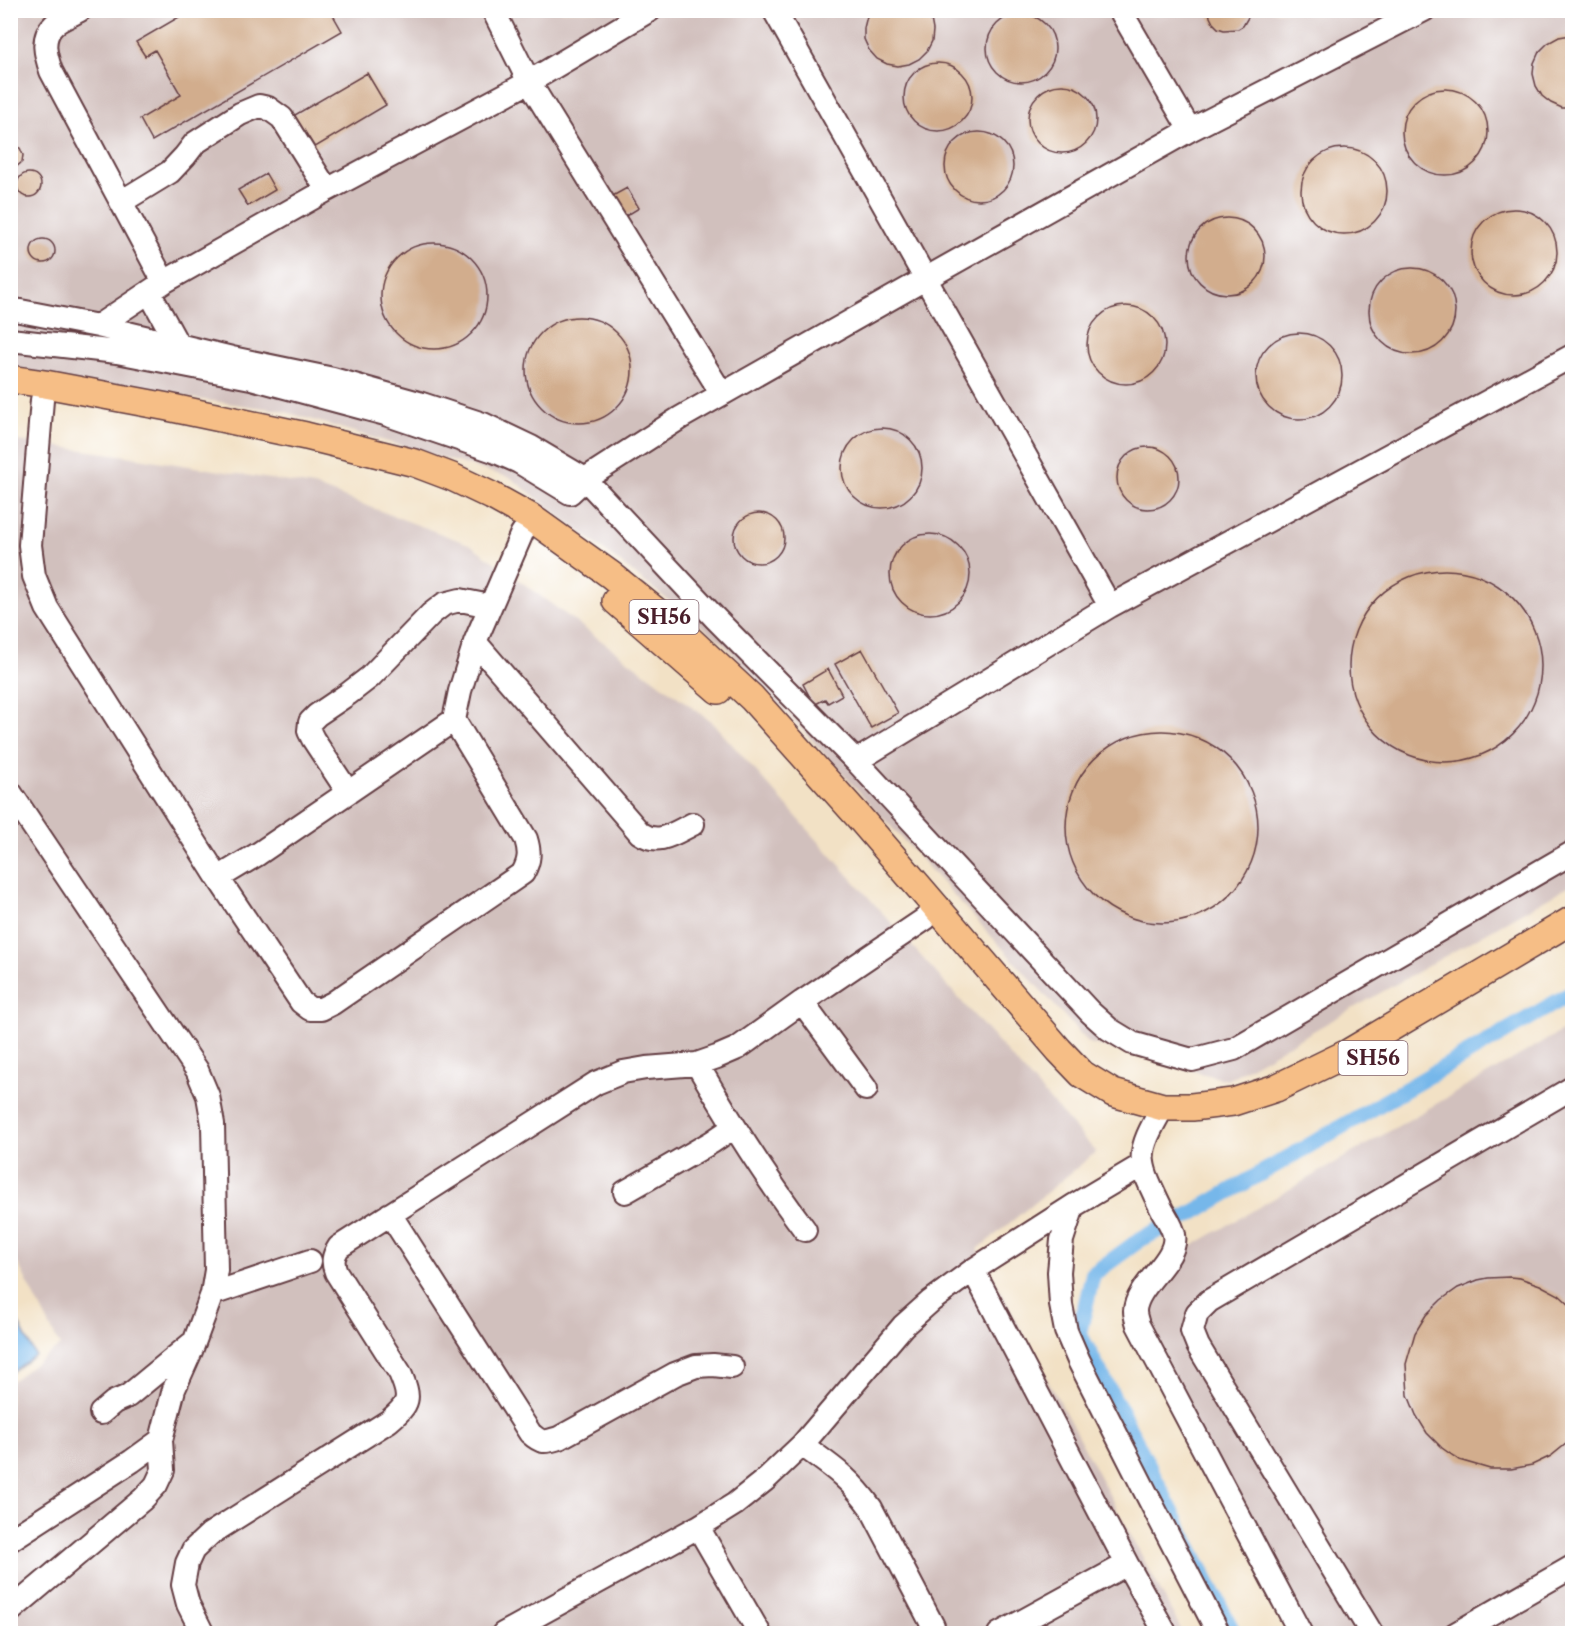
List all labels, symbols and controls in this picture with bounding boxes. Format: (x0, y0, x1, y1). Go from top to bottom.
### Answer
road number: SH56 (630, 600, 698, 634)
road number: SH56 (1338, 1041, 1408, 1075)

